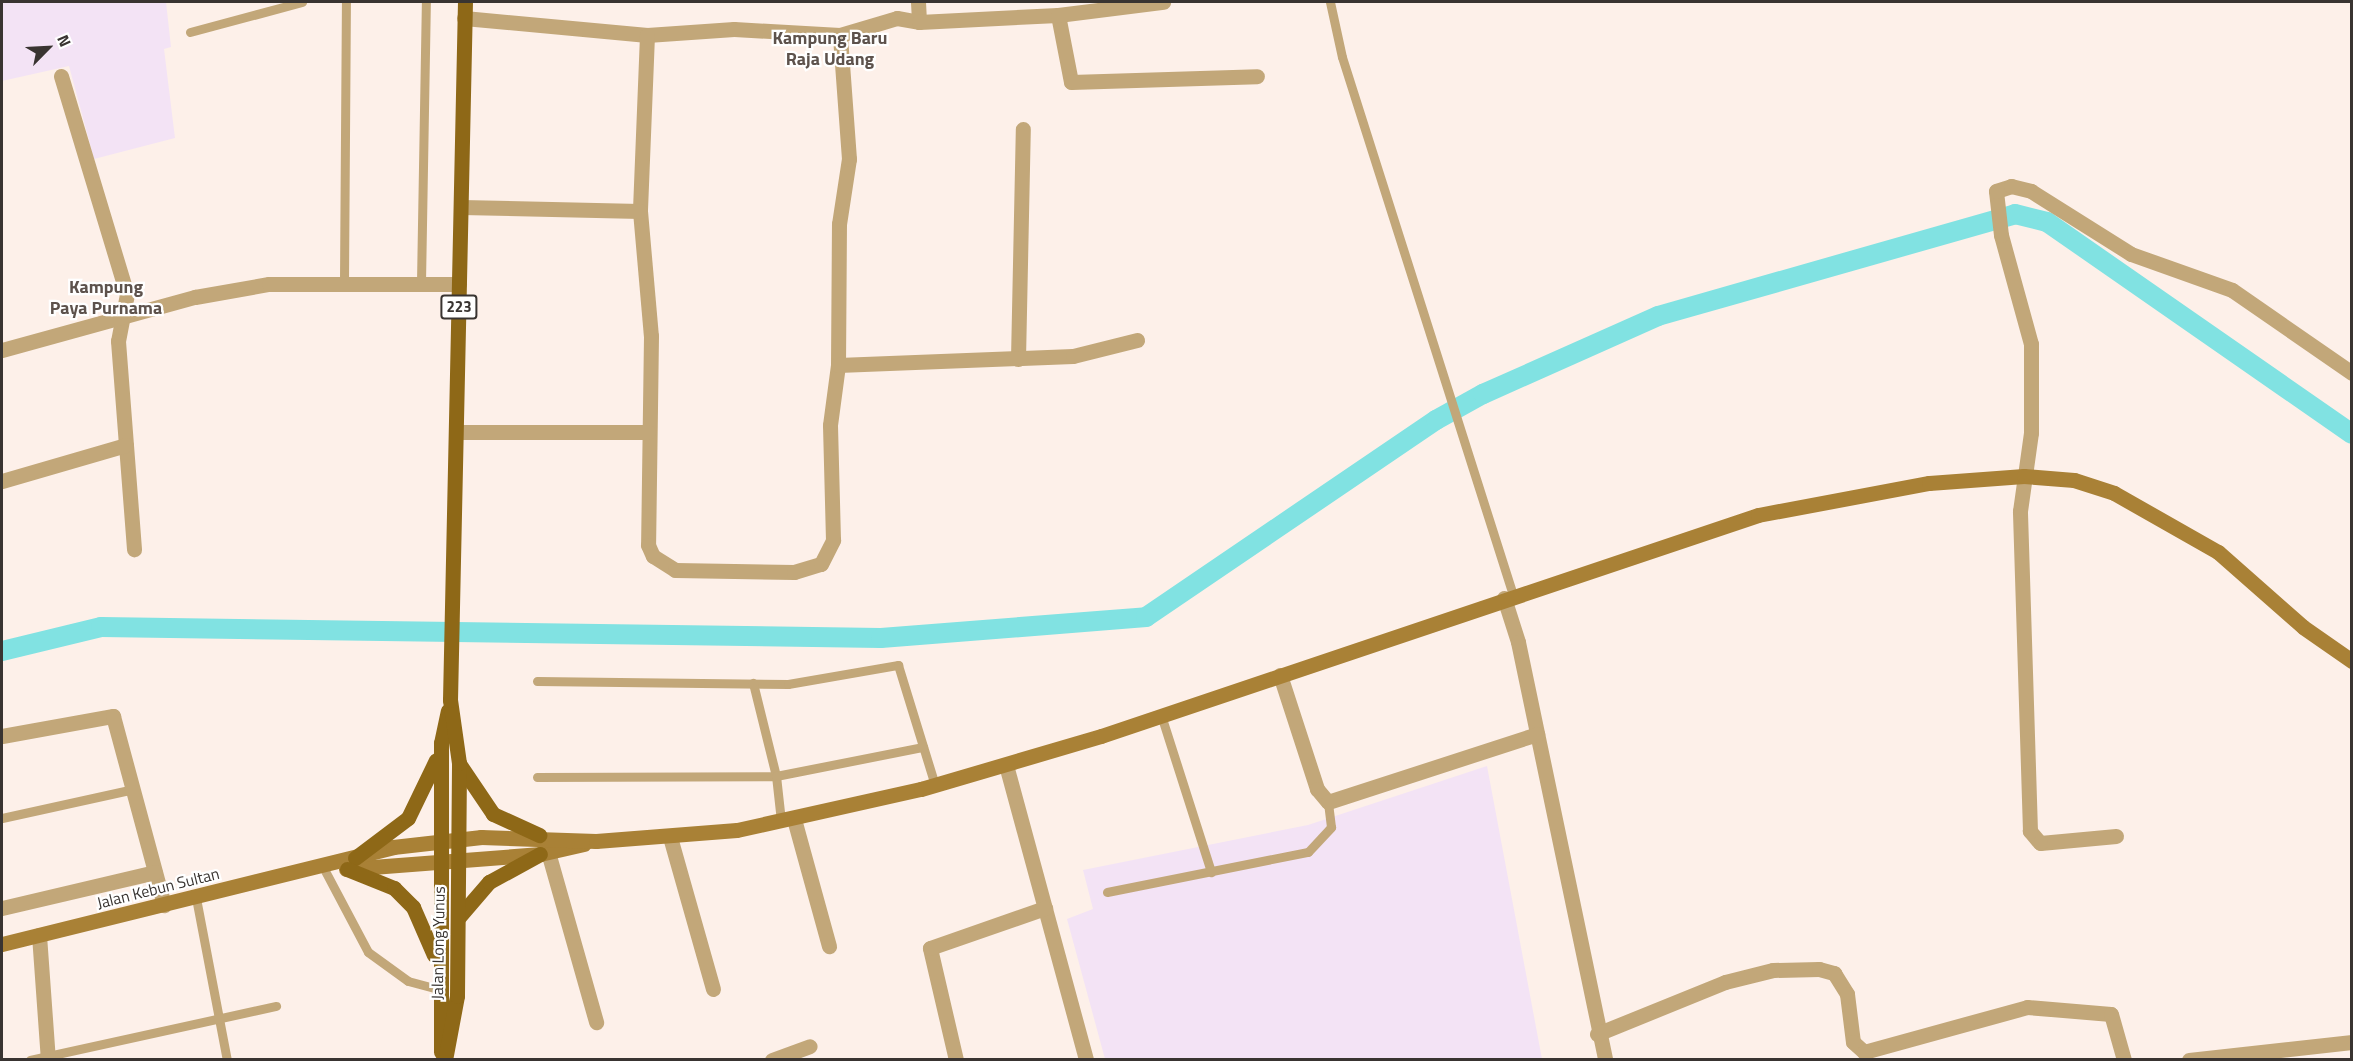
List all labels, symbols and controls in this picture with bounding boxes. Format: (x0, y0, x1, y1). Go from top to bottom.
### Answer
north arrow (18, 18, 78, 78)
district label: Kampung Baru Raja Udang (773, 28, 887, 70)
text: N (51, 31, 78, 51)
district label: Kampung Paya Purnama (50, 277, 162, 320)
road number: 223 (440, 295, 478, 319)
street label: Jalan Kebun Sultan (95, 864, 221, 912)
street label: Jalan Long Yunus (427, 886, 449, 1000)

